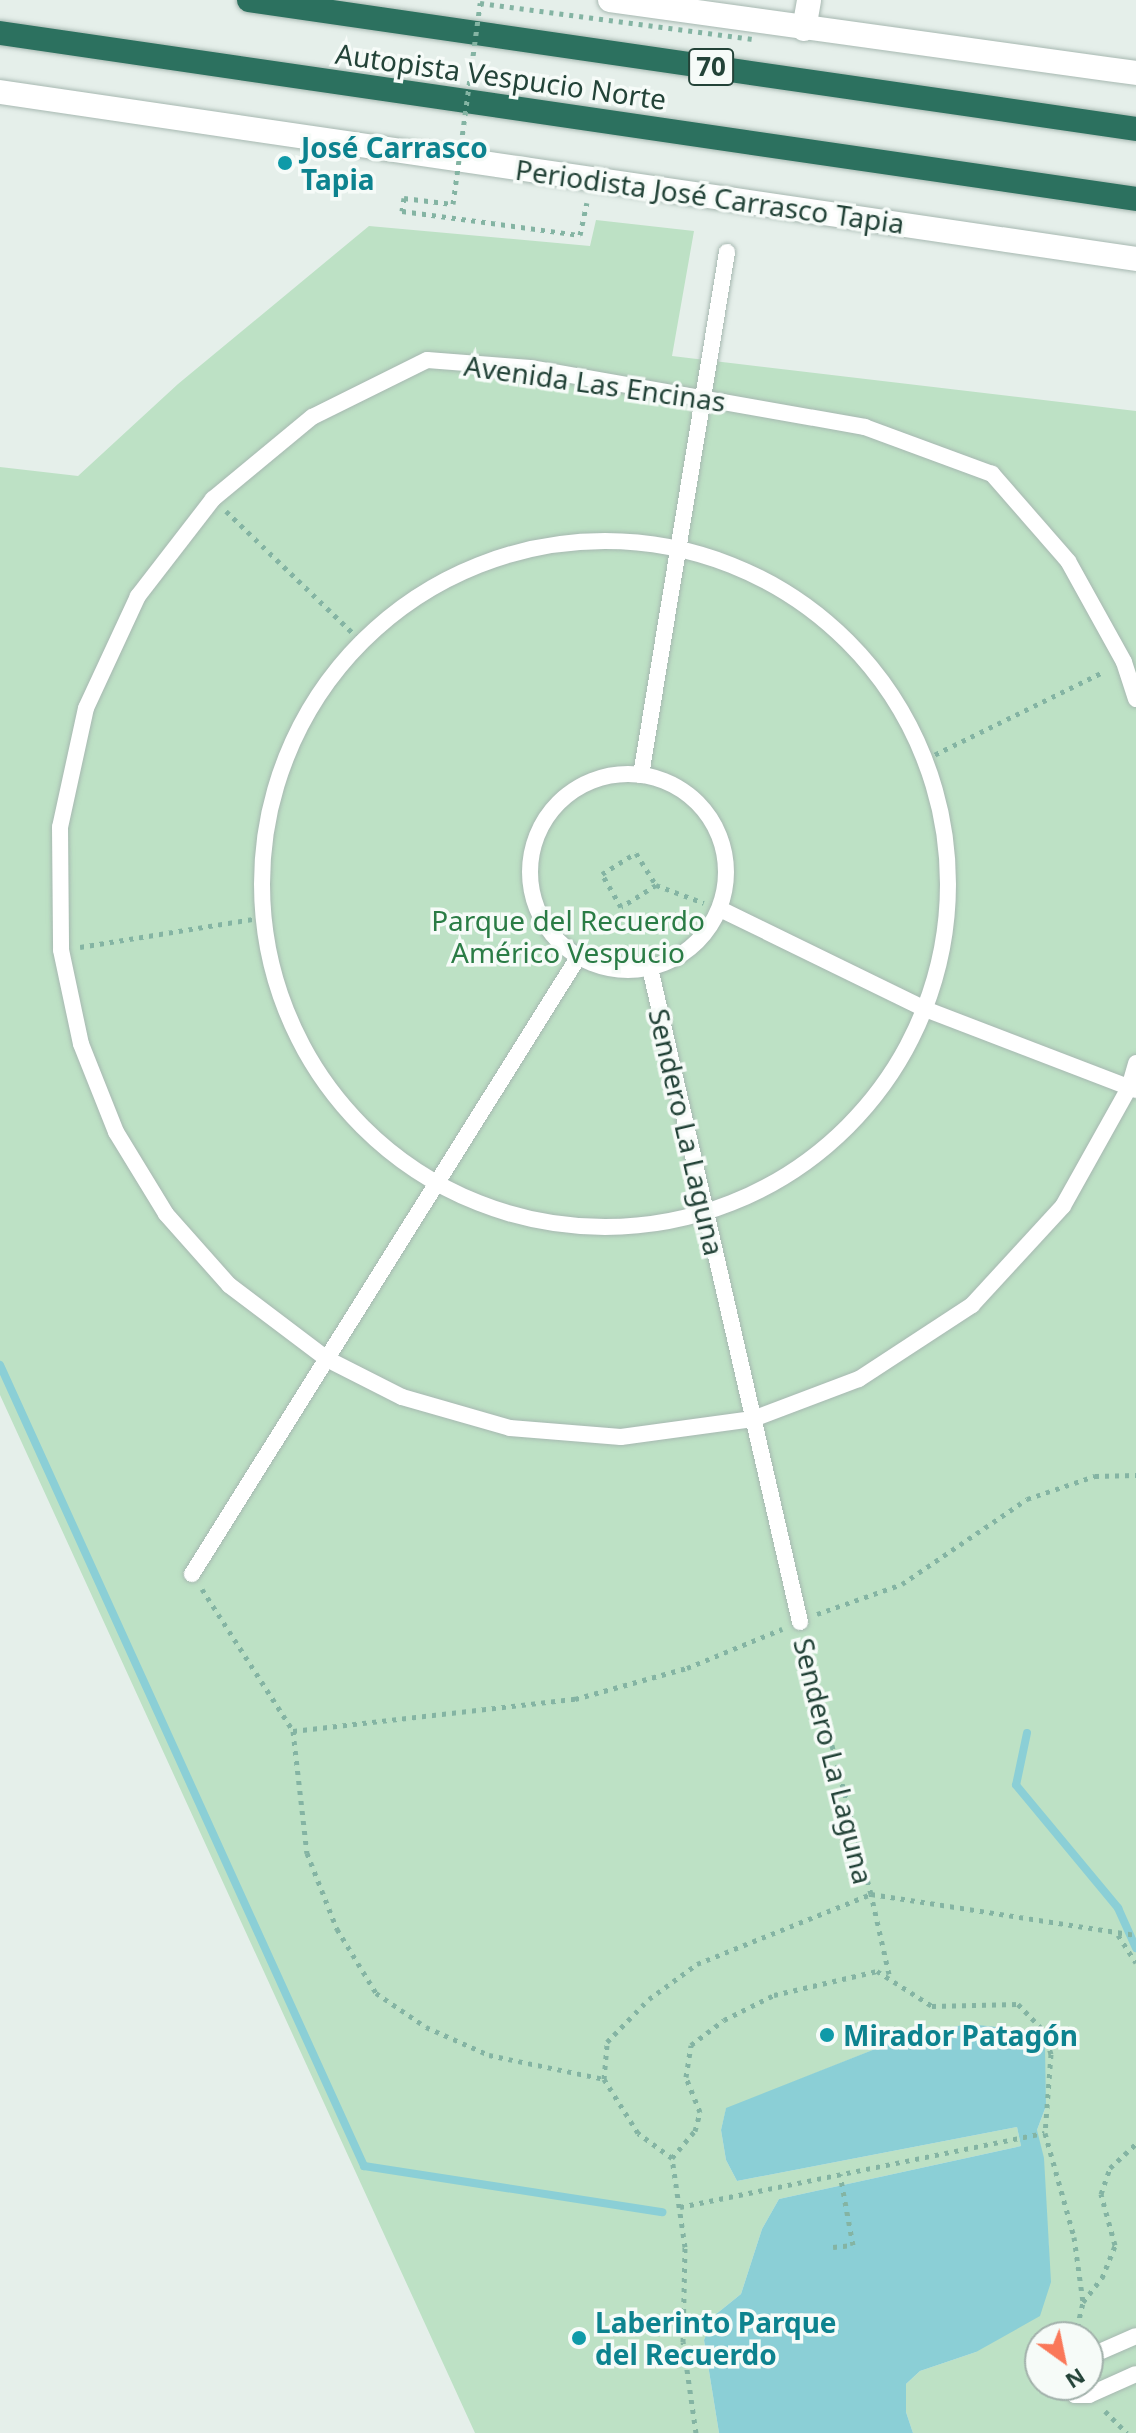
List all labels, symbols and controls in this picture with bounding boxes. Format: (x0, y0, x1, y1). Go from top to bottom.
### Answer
street label: Autopista Vespucio Norte (333, 36, 669, 116)
road number: 70 (687, 45, 735, 89)
place label: José Carrasco Tapia (301, 130, 488, 196)
street label: Periodista José Carrasco Tapia (513, 152, 907, 240)
marker: José Carrasco Tapia (276, 154, 294, 172)
street label: Avenida Las Encinas (462, 348, 728, 418)
park label: Parque del Recuerdo Américo Vespucio (431, 903, 705, 969)
street label: Sendero La Laguna (642, 1005, 732, 1259)
street label: Sendero La Laguna (787, 1635, 881, 1887)
place label: Mirador Patagón (843, 2018, 1078, 2052)
marker: Mirador Patagón (818, 2026, 836, 2044)
place label: Laberinto Parque del Recuerdo (595, 2305, 837, 2371)
north arrow (1024, 2321, 1104, 2401)
marker: Laberinto Parque del Recuerdo (570, 2329, 588, 2347)
text: N (1060, 2362, 1092, 2397)

